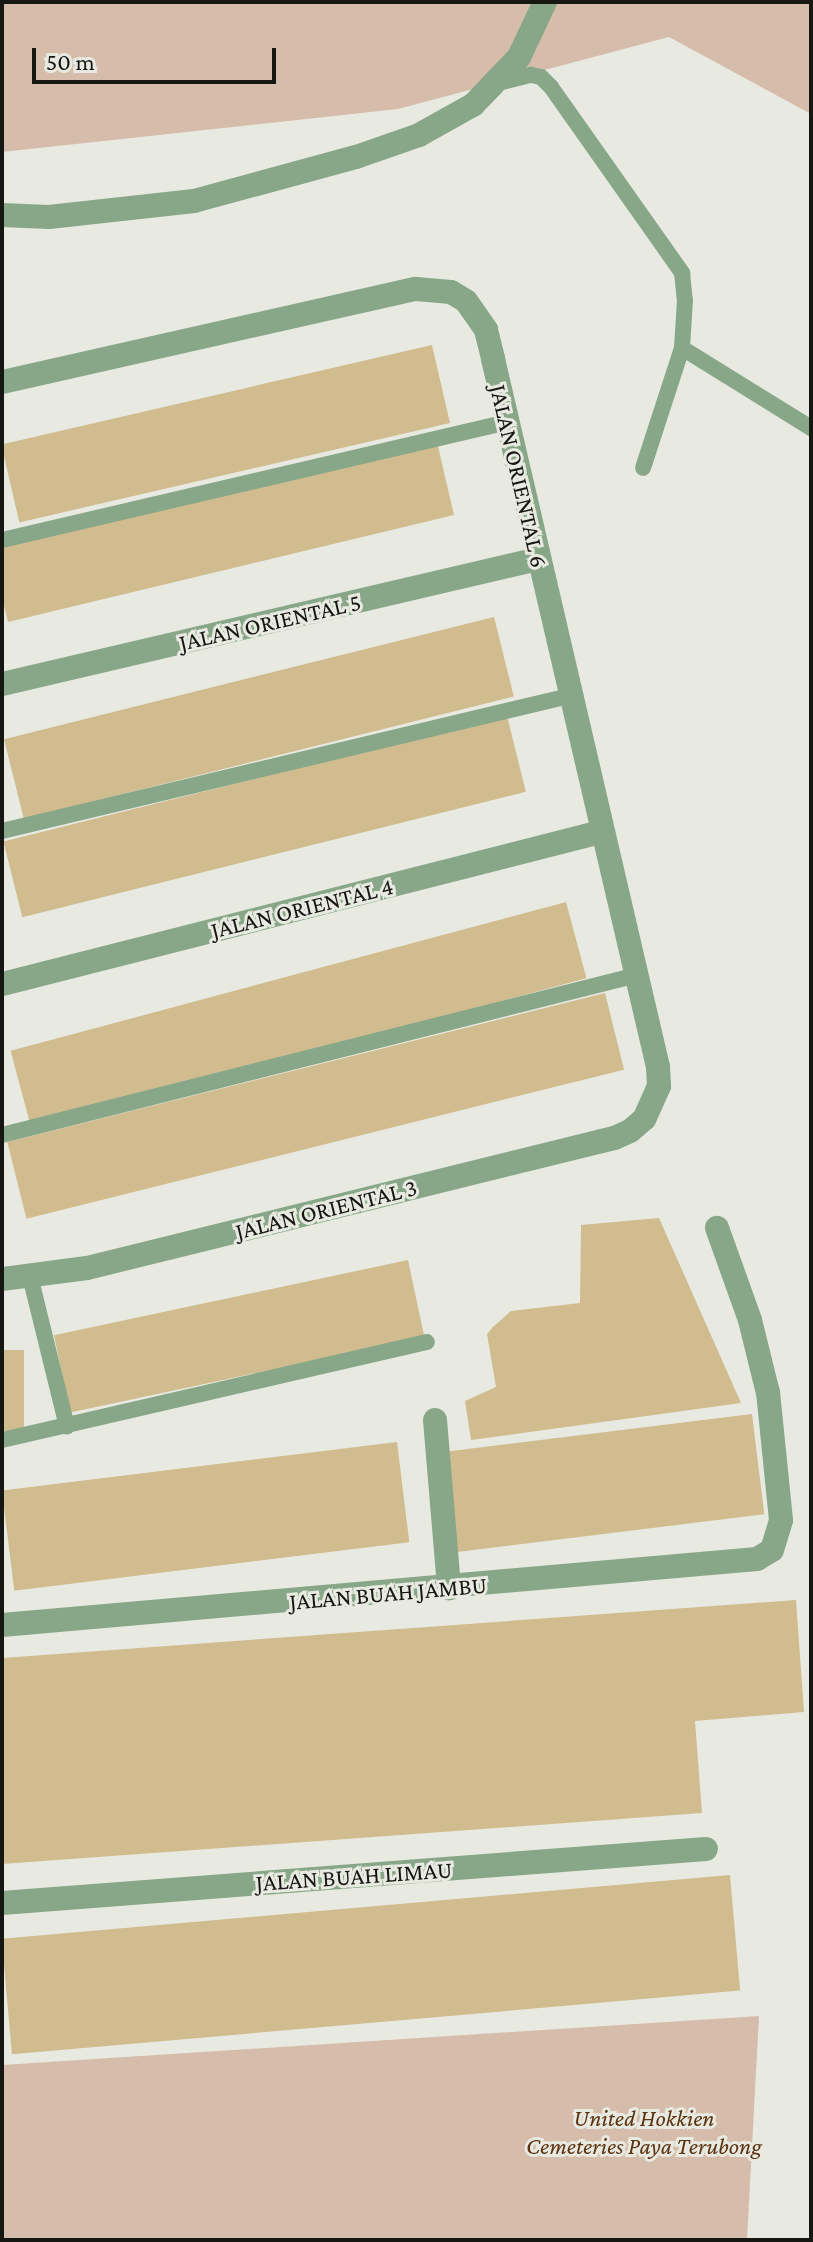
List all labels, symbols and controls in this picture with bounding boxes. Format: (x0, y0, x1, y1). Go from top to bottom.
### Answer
scale bar (36, 32, 280, 82)
text: 50 m (46, 48, 95, 75)
street label: JALAN ORIENTAL 6 (484, 382, 554, 570)
street label: JALAN ORIENTAL 5 (176, 587, 364, 657)
street label: JALAN ORIENTAL 4 (208, 871, 396, 945)
street label: JALAN ORIENTAL 3 (232, 1173, 420, 1245)
street label: JALAN BUAH JAMBU (288, 1570, 488, 1616)
street label: JALAN BUAH LIMAU (255, 1855, 453, 1897)
park label: United Hokkien Cemeteries Paya Terubong (526, 2104, 762, 2160)

